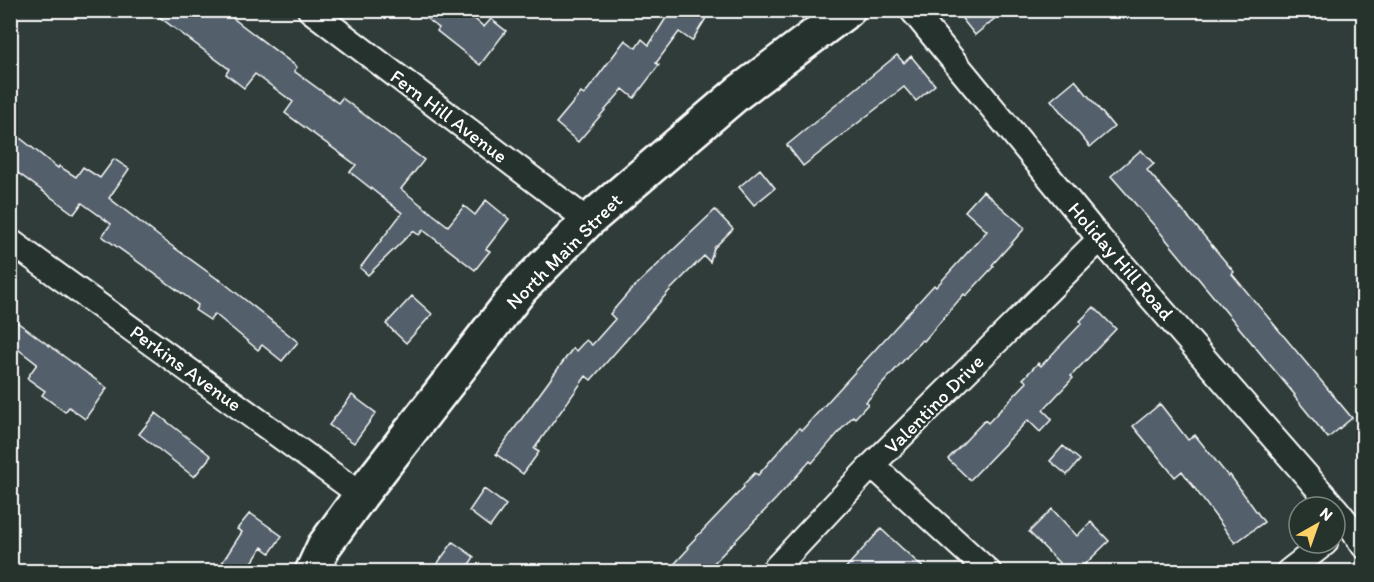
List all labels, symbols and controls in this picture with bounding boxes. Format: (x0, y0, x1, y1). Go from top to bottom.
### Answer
street label: Fern Hill Avenue (386, 64, 512, 168)
street label: North Main Street (501, 188, 627, 314)
street label: Holiday Hill Road (1063, 197, 1179, 325)
street label: Perkins Avenue (126, 320, 246, 416)
street label: Valentino Drive (879, 349, 989, 459)
north arrow (1287, 495, 1347, 555)
text: N (1316, 503, 1337, 525)

